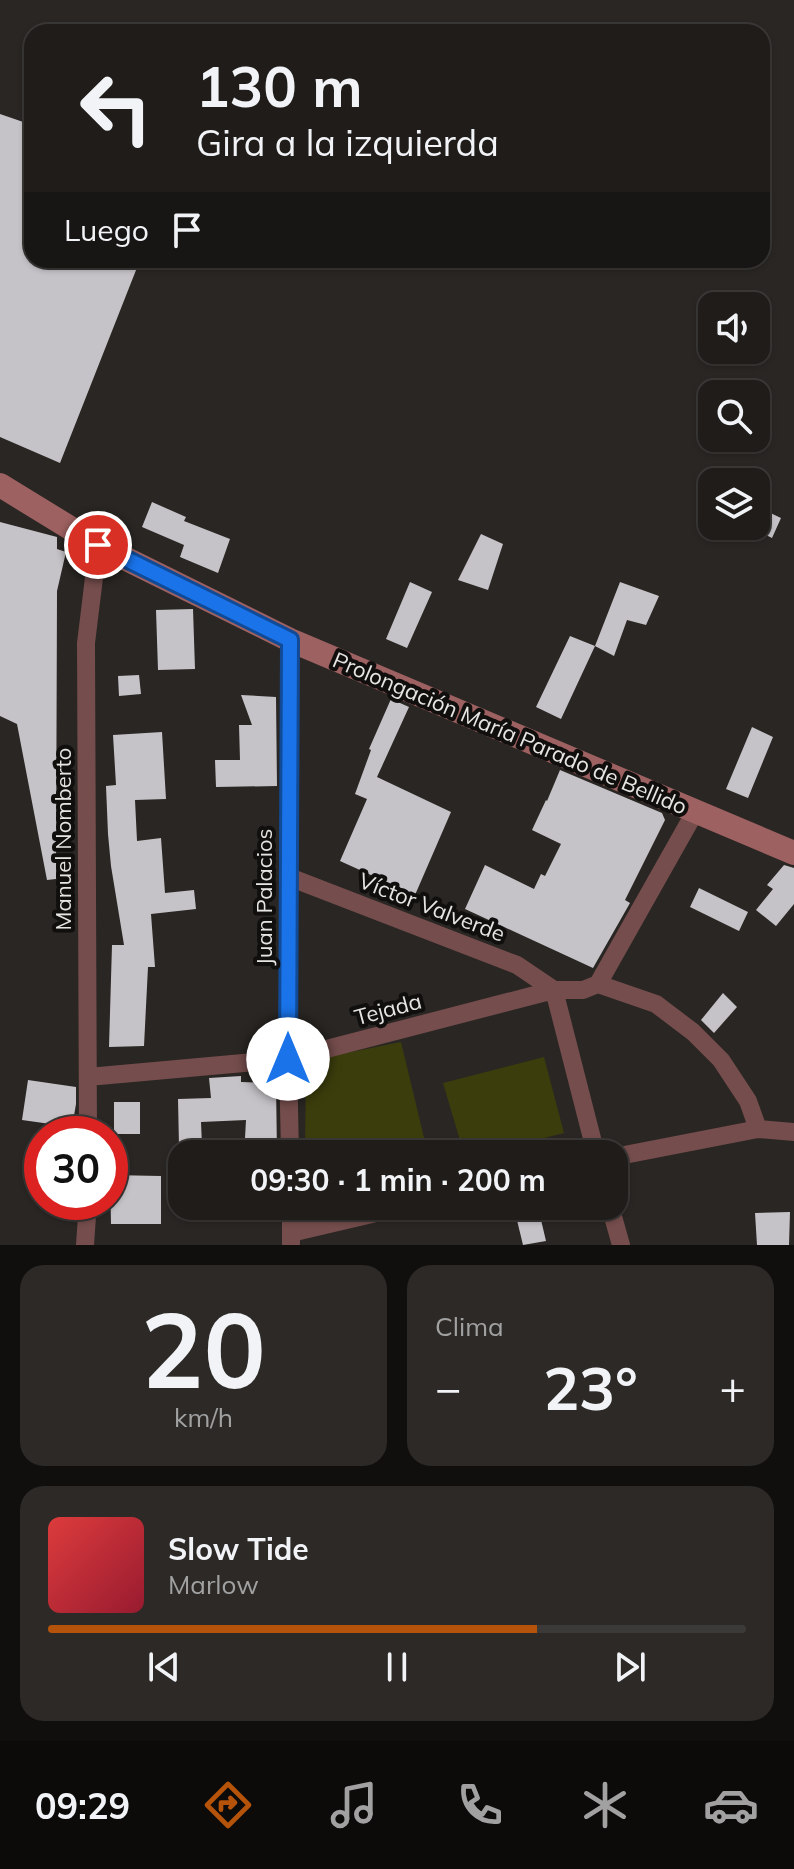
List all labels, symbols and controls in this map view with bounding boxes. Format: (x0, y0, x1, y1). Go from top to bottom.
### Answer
text: 130 m (196, 51, 363, 121)
icon: left (64, 56, 168, 160)
text: Gira a la izquierda (196, 120, 499, 165)
icon: arrive (165, 208, 209, 252)
text: Luego (64, 211, 149, 249)
map controls (698, 292, 770, 540)
button: sound (698, 292, 770, 364)
button: search (698, 380, 770, 452)
button: layers (698, 468, 770, 540)
pin (64, 511, 132, 579)
icon: arrive (76, 523, 120, 567)
street label: Prolongación María Parado de Bellido (329, 645, 691, 821)
street label: Manuel Nomberto (49, 748, 77, 930)
street label: Juan Palacios (250, 829, 278, 965)
street label: Víctor Valverde (355, 866, 509, 948)
street label: Tejada (351, 987, 425, 1031)
position arrow (246, 1017, 330, 1101)
speed limit sign: 30 (24, 1116, 128, 1220)
text: 09:30 · 1 min · 200 m (250, 1161, 546, 1199)
text: 20 (141, 1283, 266, 1414)
text: Clima (435, 1310, 504, 1343)
text: 23° (543, 1350, 638, 1425)
text: − (435, 1360, 461, 1415)
text: + (720, 1360, 746, 1415)
text: km/h (174, 1401, 233, 1434)
text: Slow Tide (168, 1530, 309, 1568)
text: Marlow (168, 1568, 259, 1601)
icon: previous (142, 1645, 186, 1689)
icon: pause (375, 1645, 419, 1689)
icon: next (608, 1645, 652, 1689)
icon: directions (200, 1777, 256, 1833)
icon: music (326, 1777, 382, 1833)
icon: phone (452, 1777, 508, 1833)
icon: climate (577, 1777, 633, 1833)
icon: car (703, 1777, 759, 1833)
text: 09:29 (35, 1783, 130, 1828)

